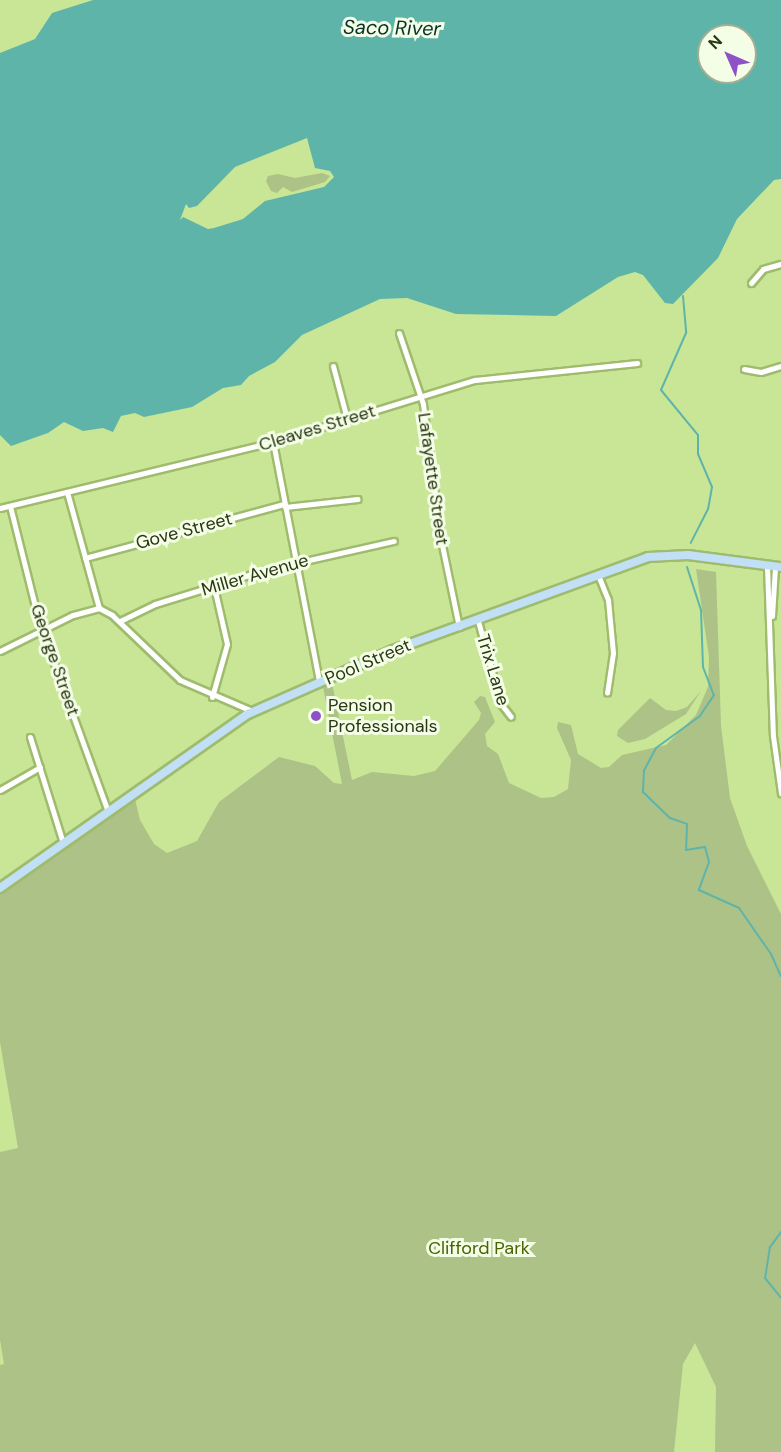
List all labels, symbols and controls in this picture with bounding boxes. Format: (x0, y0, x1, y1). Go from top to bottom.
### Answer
water label: Saco River (343, 15, 441, 41)
north arrow (697, 24, 757, 84)
text: N (704, 31, 727, 54)
street label: Cleaves Street (256, 400, 378, 456)
street label: Lafayette Street (413, 411, 453, 547)
street label: Gove Street (133, 508, 235, 554)
street label: Miller Avenue (199, 549, 311, 601)
street label: George Street (26, 601, 84, 719)
street label: Trix Lane (472, 632, 514, 708)
street label: Pool Street (322, 634, 414, 690)
place label: Pension Professionals (328, 695, 438, 738)
marker: Pension Professionals (309, 709, 323, 723)
park label: Clifford Park (428, 1237, 530, 1259)

